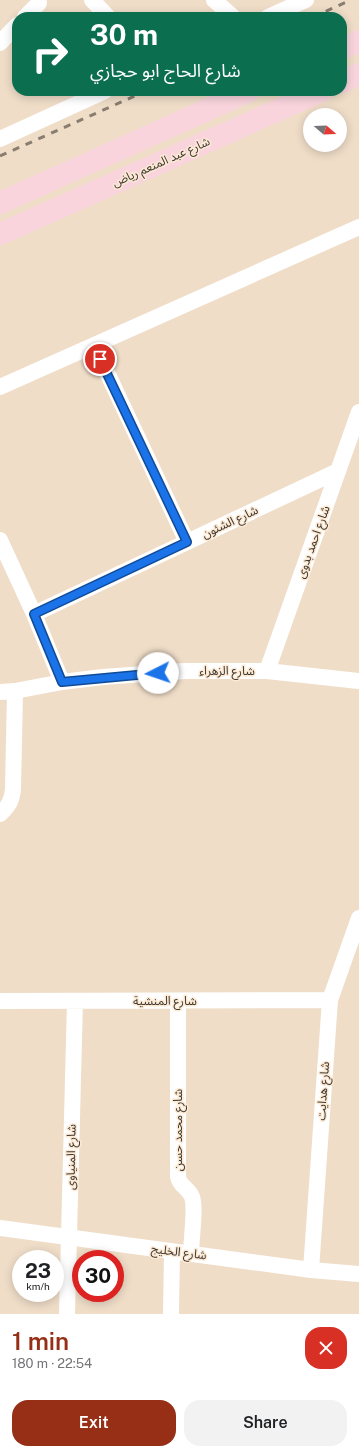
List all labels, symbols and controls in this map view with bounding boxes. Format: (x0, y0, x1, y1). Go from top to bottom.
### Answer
text: 30 m (90, 18, 158, 51)
icon: right (24, 28, 76, 80)
text: شارع الحاج ابو حجازي (90, 60, 241, 81)
north arrow (303, 108, 347, 152)
map controls (303, 108, 347, 152)
street label: شارع عبد المنعم رياض (110, 134, 213, 192)
pin (83, 342, 117, 376)
icon: arrive (89, 348, 111, 370)
street label: شارع الشئون (200, 503, 261, 543)
street label: شارع احمد بدوى (293, 504, 335, 581)
position arrow (137, 652, 179, 694)
street label: شارع الزهراء (199, 664, 255, 680)
street label: شارع المنشية (133, 994, 197, 1010)
street label: شارع هدايت (314, 1061, 334, 1121)
street label: شارع محمد حسن (171, 1089, 187, 1171)
street label: شارع المنياوى (63, 1124, 81, 1190)
street label: شارع الخليج (150, 1242, 208, 1264)
speed limit sign: 30 (72, 1250, 124, 1302)
text: 23 (25, 1259, 51, 1283)
text: km/h (26, 1280, 50, 1292)
text: 1 min (12, 1327, 69, 1355)
button: close (305, 1327, 347, 1369)
text: 180 m · 22:54 (12, 1356, 92, 1371)
button: Exit (12, 1400, 176, 1446)
button: Share (184, 1400, 347, 1446)

